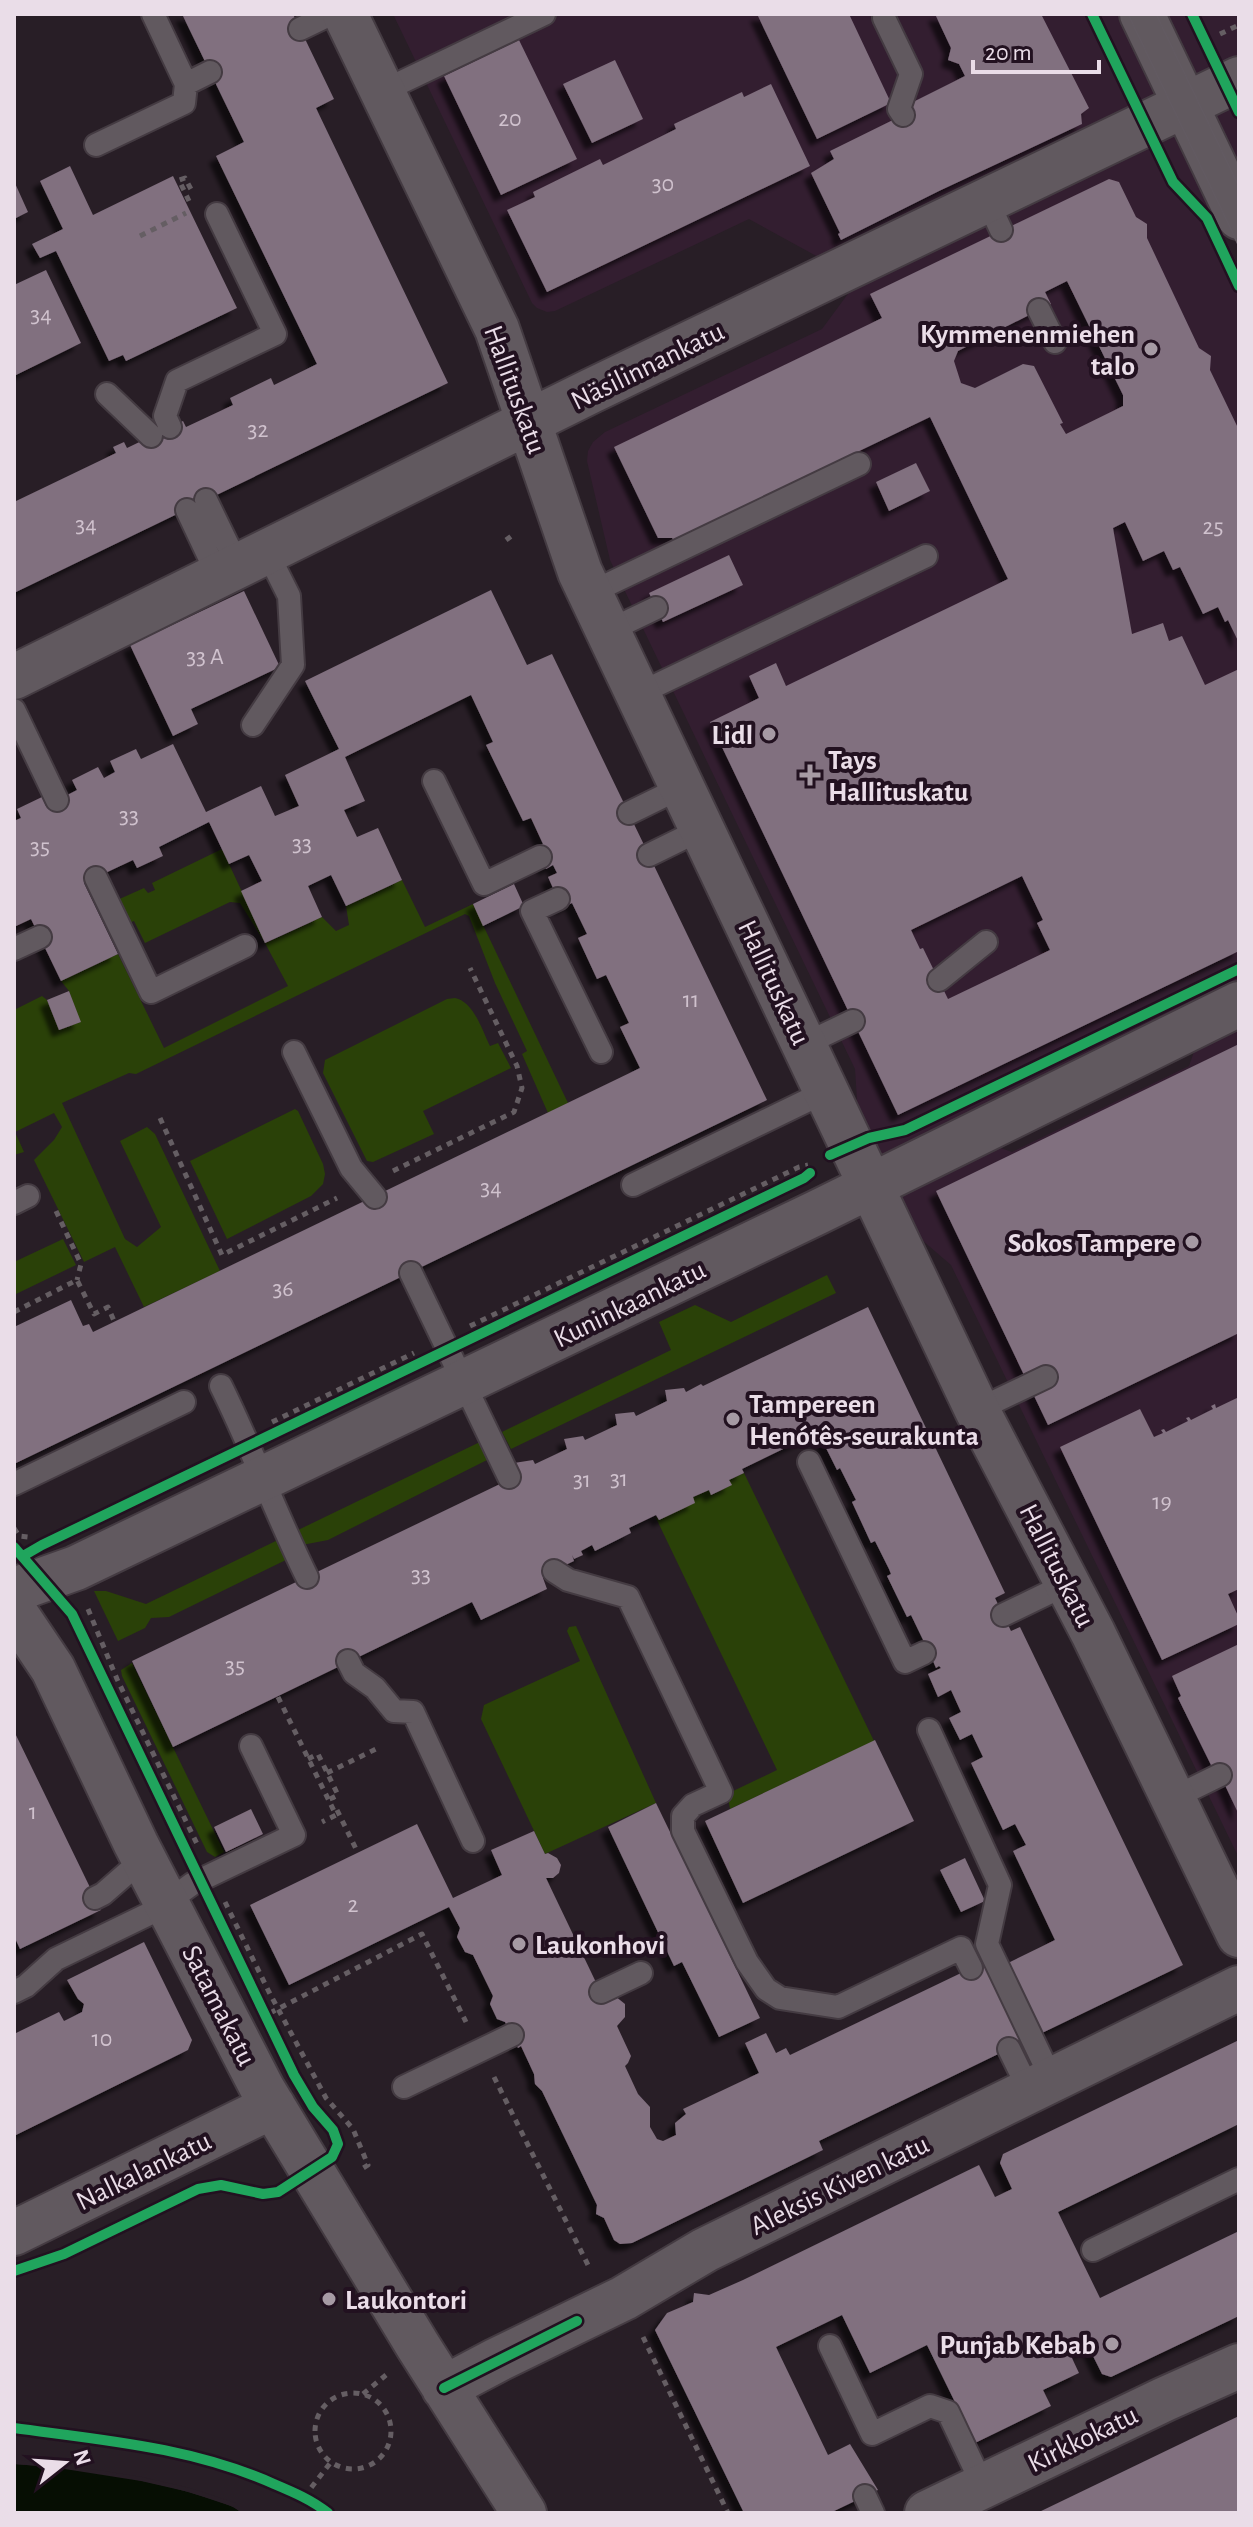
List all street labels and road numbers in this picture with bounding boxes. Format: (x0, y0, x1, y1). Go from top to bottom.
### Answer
street label: Näsilinnankatu (567, 318, 729, 416)
street label: Hallituskatu (478, 322, 550, 457)
street label: Hallituskatu (732, 916, 814, 1050)
street label: Kuninkaankatu (550, 1256, 710, 1354)
street label: Hallituskatu (1013, 1500, 1099, 1632)
street label: Satamakatu (176, 1941, 260, 2071)
street label: Nalkalankatu (72, 2127, 216, 2216)
street label: Aleksis Kiven katu (746, 2131, 934, 2241)
street label: Kirkkokatu (1024, 2401, 1142, 2478)

